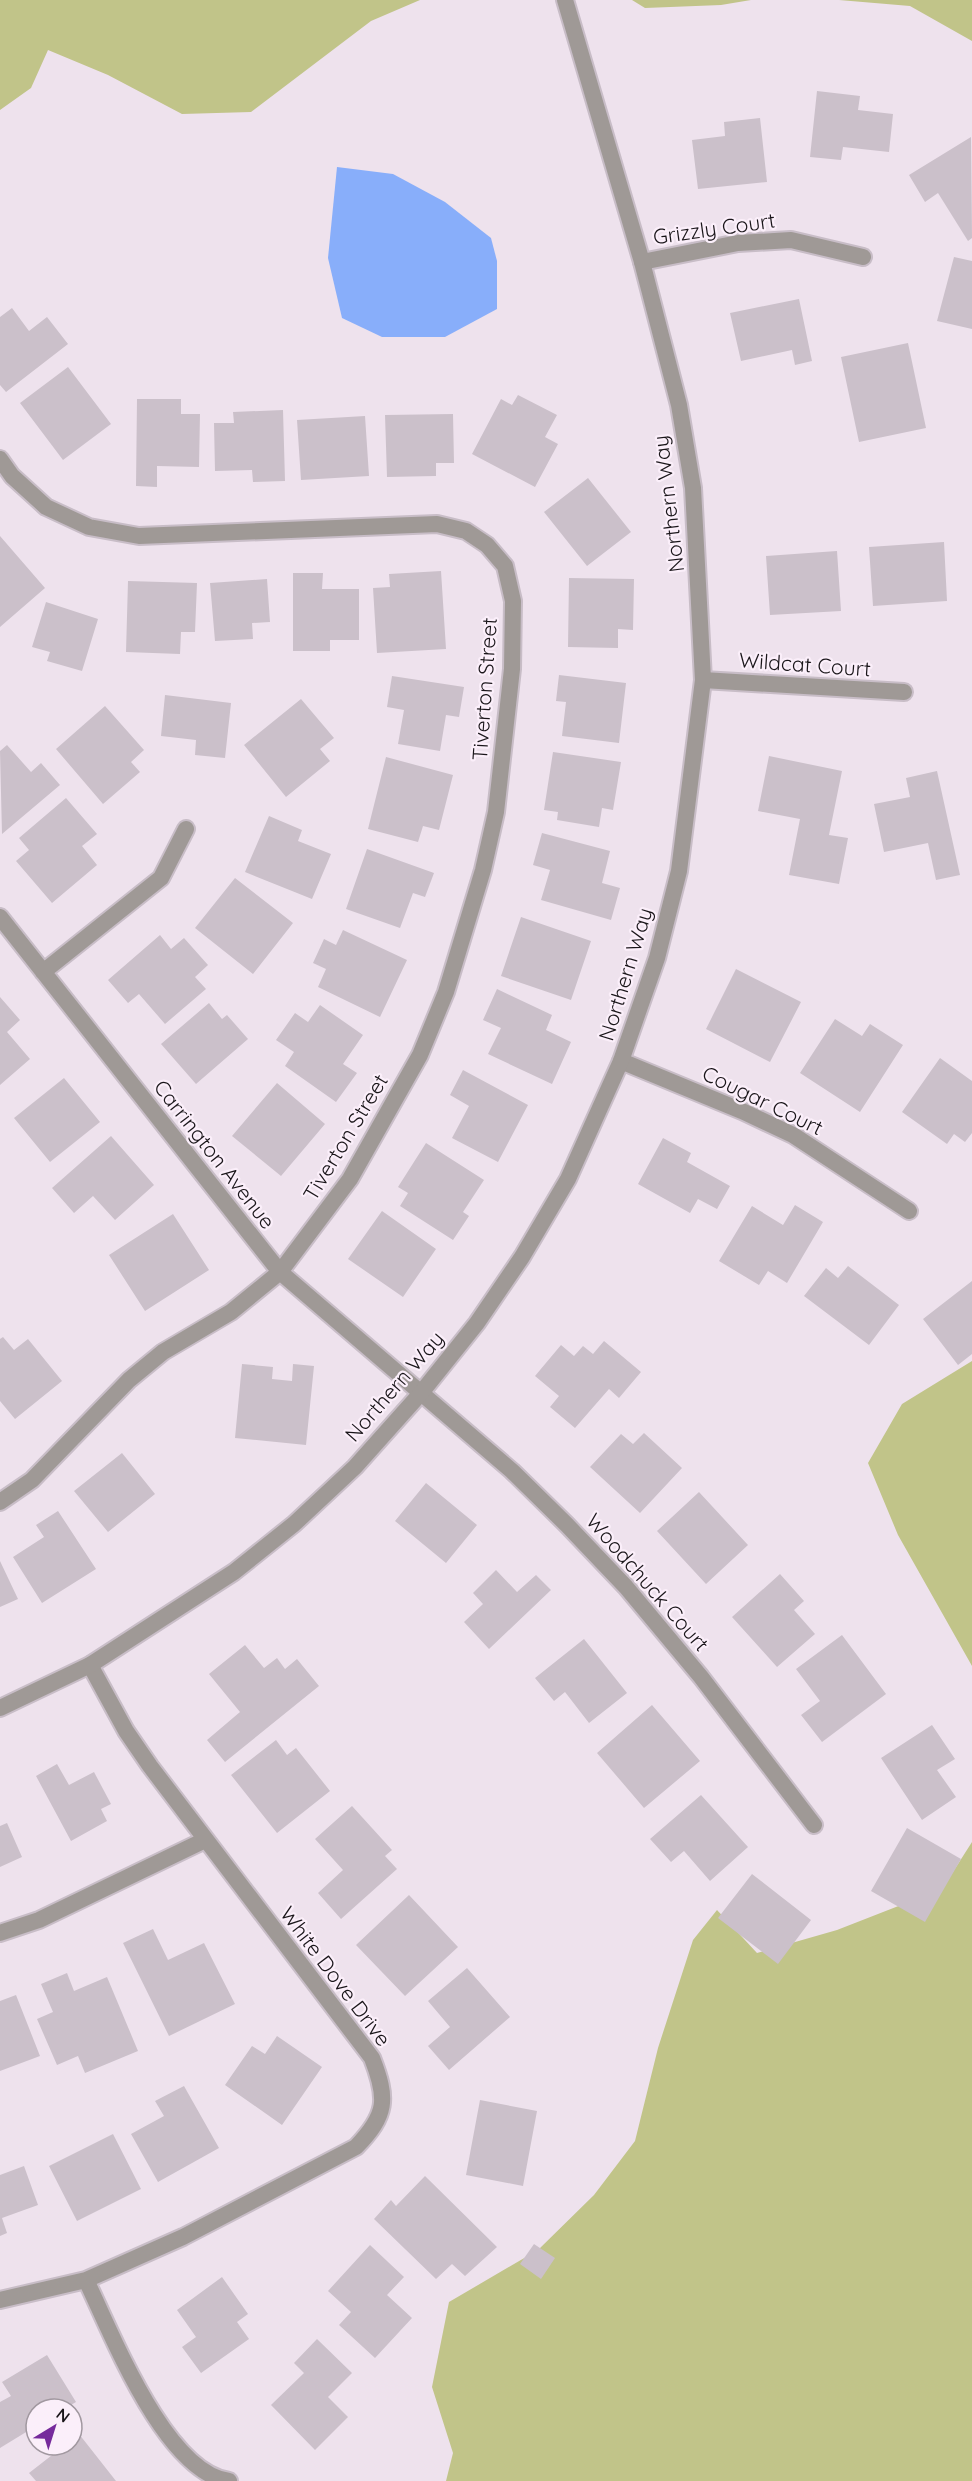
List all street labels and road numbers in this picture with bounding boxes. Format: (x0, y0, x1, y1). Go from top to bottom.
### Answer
street label: Grizzly Court (651, 207, 777, 249)
street label: Northern Way (647, 434, 689, 574)
street label: Tiverton Street (466, 617, 502, 761)
street label: Wildcat Court (738, 646, 872, 682)
street label: Northern Way (592, 904, 658, 1044)
street label: Cougar Court (698, 1060, 828, 1140)
street label: Tiverton Street (297, 1069, 393, 1205)
street label: Carrington Avenue (149, 1074, 281, 1234)
street label: Northern Way (339, 1326, 449, 1446)
street label: Woodchuck Court (581, 1508, 715, 1656)
street label: White Dove Drive (275, 1901, 397, 2051)

